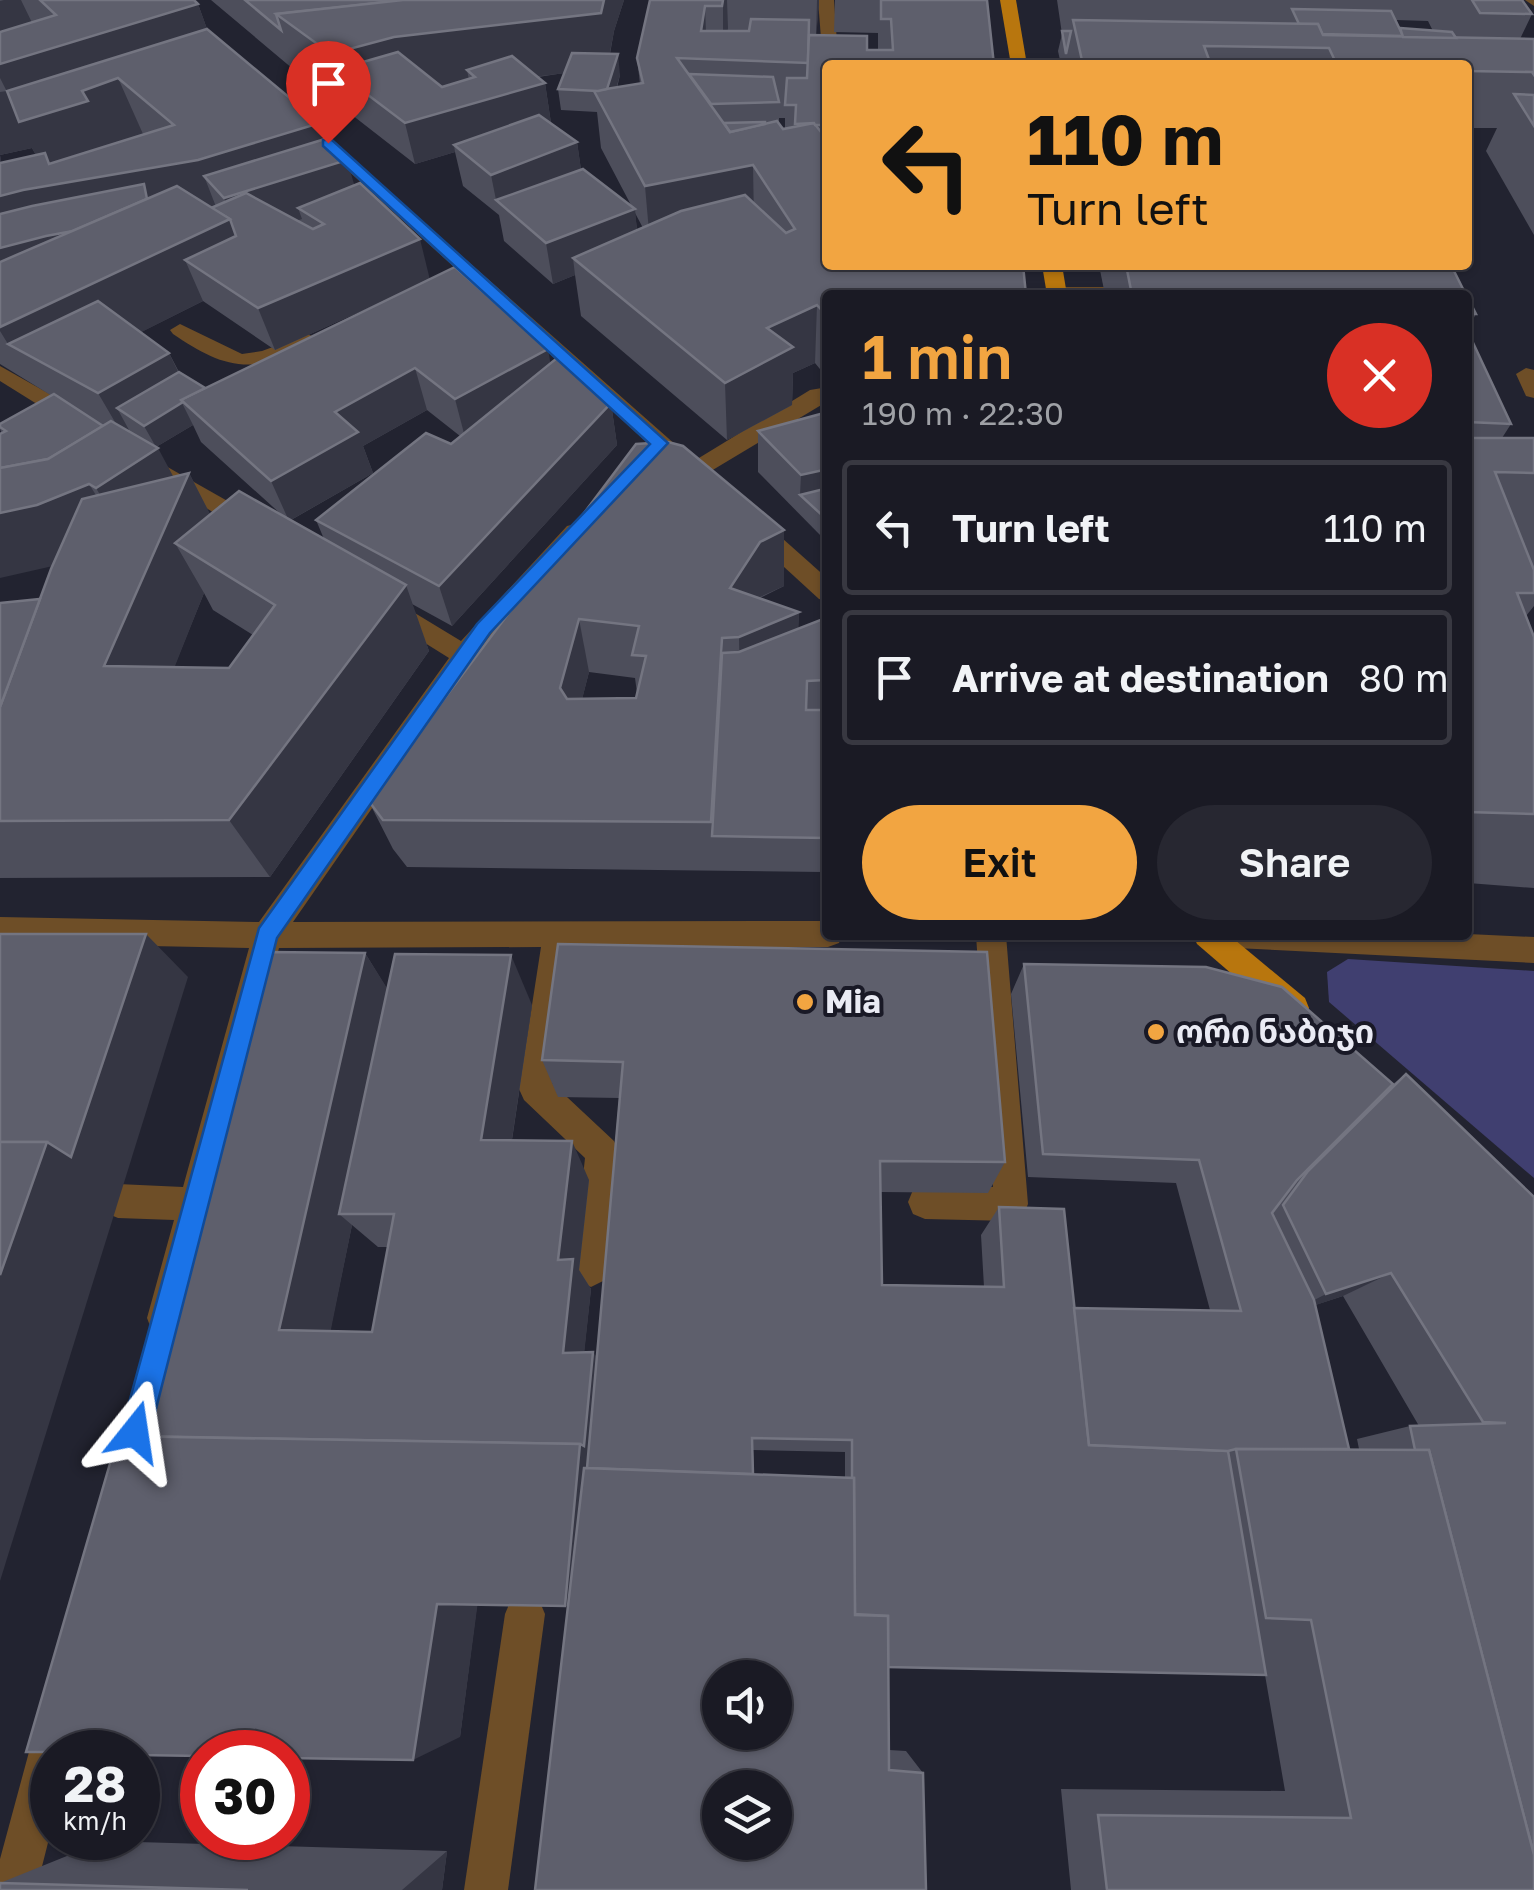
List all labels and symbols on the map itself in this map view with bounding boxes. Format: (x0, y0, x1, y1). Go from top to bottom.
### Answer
pin (286, 41, 371, 144)
place label: Mia (825, 982, 881, 1020)
marker: Mia (794, 991, 816, 1013)
place label: ორი ნაბიჯი (1176, 1012, 1374, 1051)
marker: ორი ნაბიჯი (1145, 1021, 1167, 1043)
position arrow (83, 1380, 187, 1484)
speed limit sign: 30 (180, 1730, 310, 1860)

